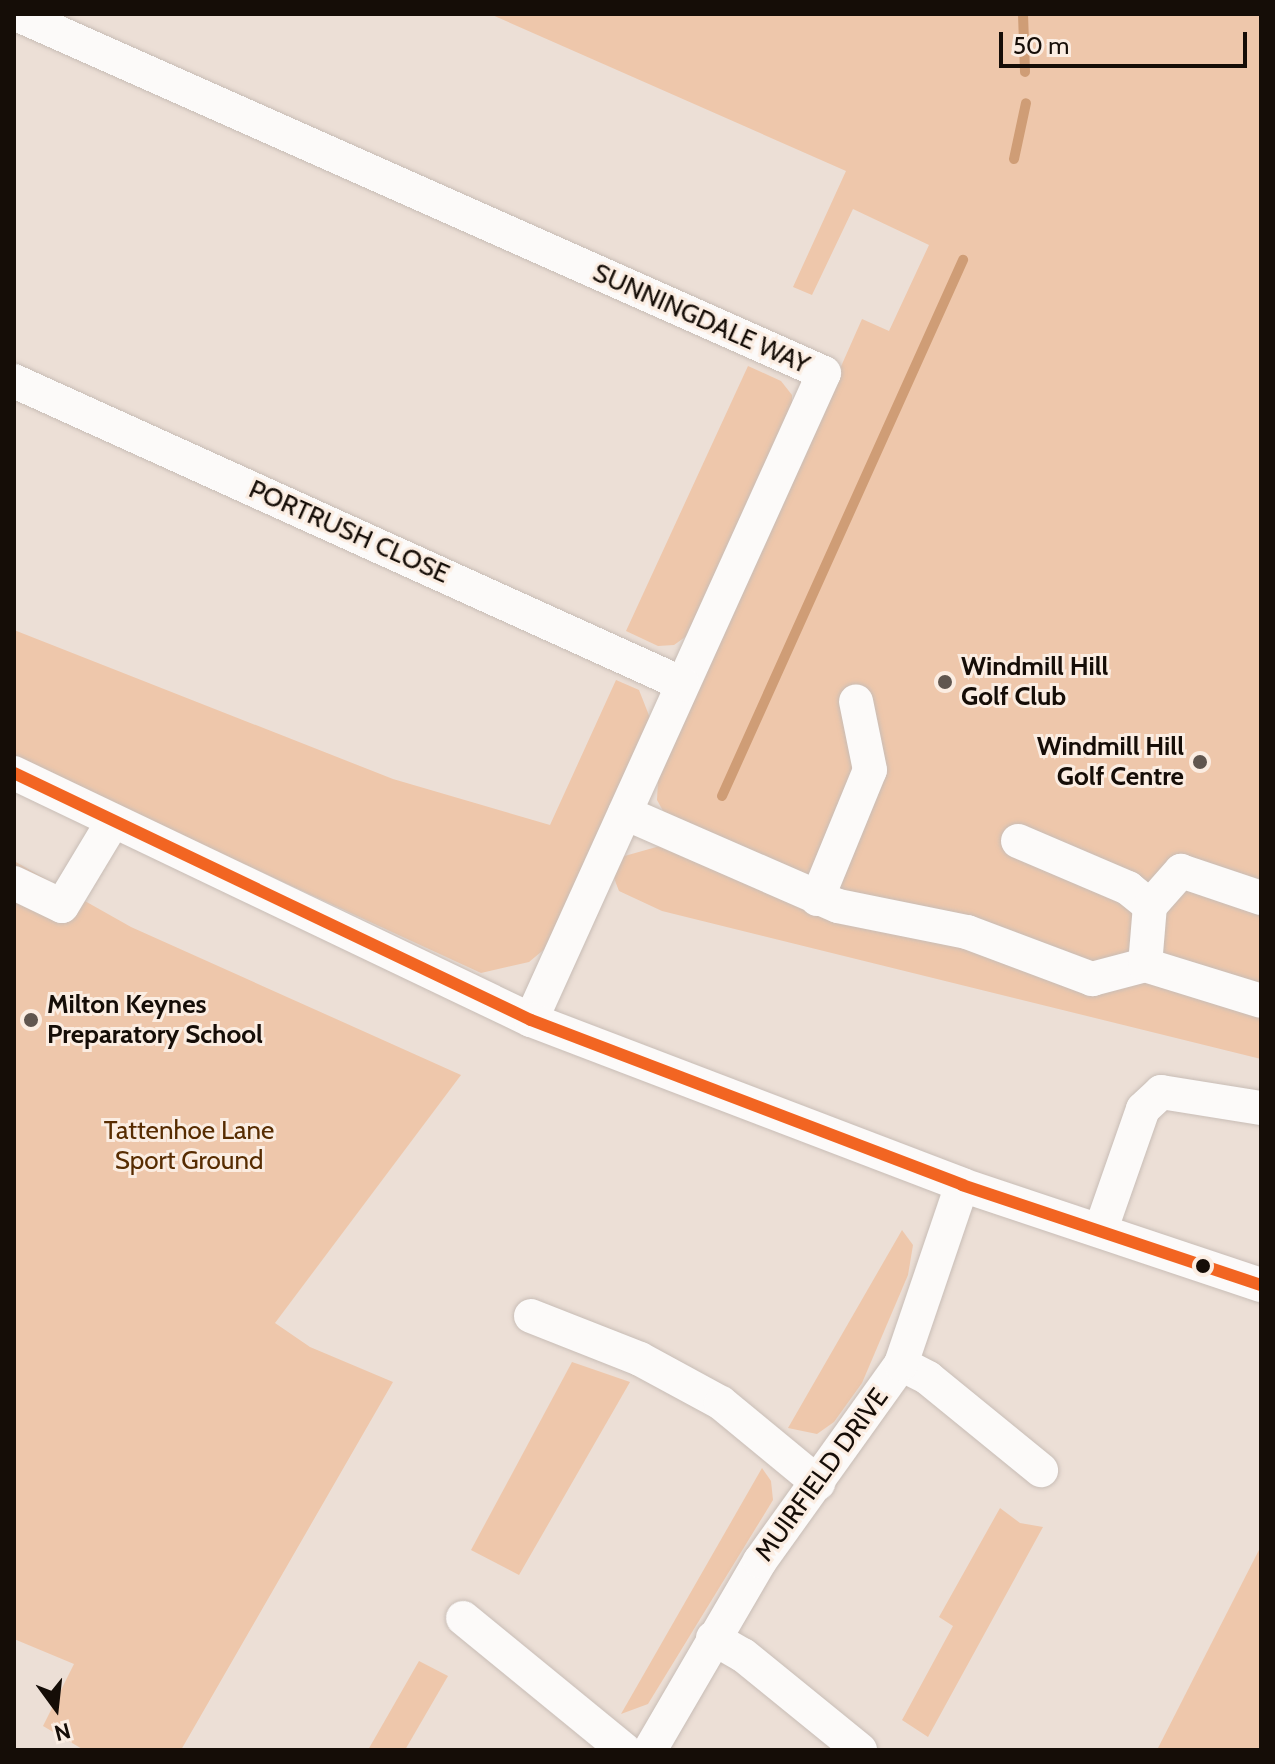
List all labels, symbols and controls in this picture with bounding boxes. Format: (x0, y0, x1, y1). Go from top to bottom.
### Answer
scale bar (1003, 16, 1251, 66)
text: 50 m (1013, 31, 1069, 60)
street label: SUNNINGDALE WAY (588, 257, 814, 381)
street label: PORTRUSH CLOSE (244, 474, 454, 590)
place label: Windmill Hill Golf Club (961, 651, 1108, 712)
marker: Windmill Hill Golf Club (936, 673, 954, 691)
place label: Windmill Hill Golf Centre (1037, 731, 1184, 792)
marker: Windmill Hill Golf Centre (1191, 753, 1209, 771)
place label: Milton Keynes Preparatory School (47, 989, 263, 1050)
marker: Milton Keynes Preparatory School (22, 1011, 40, 1029)
park label: Tattenhoe Lane Sport Ground (104, 1115, 274, 1176)
unlabelled marker (1195, 1258, 1211, 1274)
street label: MUIRFIELD DRIVE (749, 1383, 895, 1567)
north arrow (16, 1668, 96, 1748)
text: N (51, 1717, 73, 1747)

